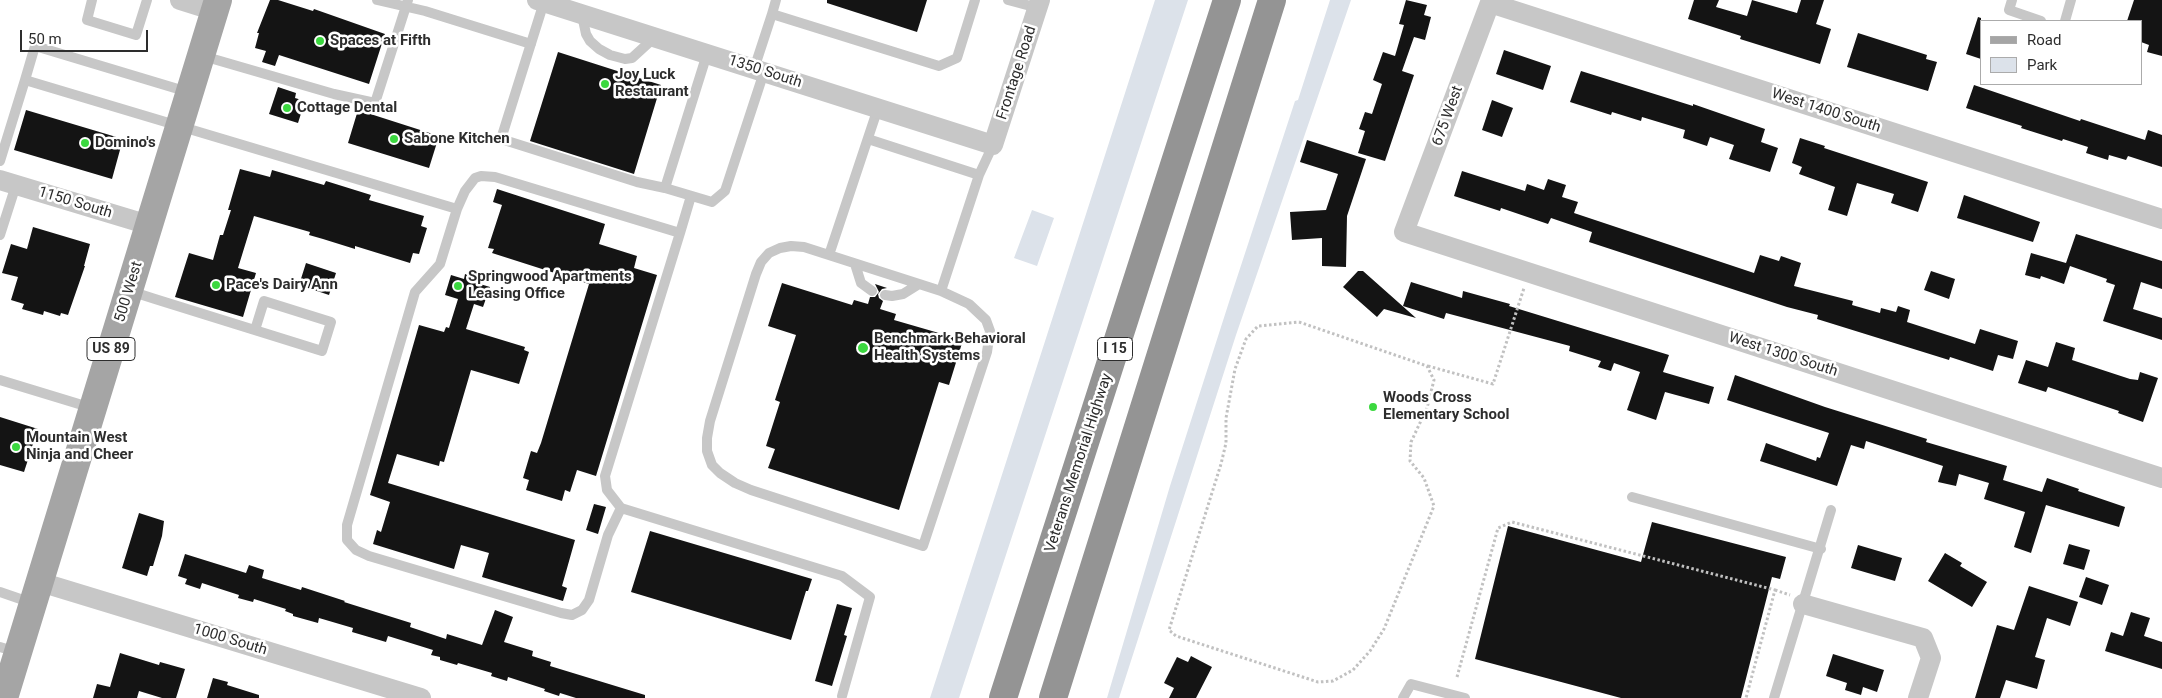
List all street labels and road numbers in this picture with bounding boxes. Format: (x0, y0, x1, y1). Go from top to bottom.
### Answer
street label: Frontage Road (993, 24, 1041, 122)
street label: 1350 South (726, 52, 804, 92)
street label: 675 West (1429, 83, 1467, 149)
street label: West 1400 South (1769, 85, 1883, 137)
street label: 1150 South (36, 183, 114, 223)
street label: 500 West (111, 259, 147, 325)
street label: West 1300 South (1726, 329, 1840, 381)
road number: US 89 (87, 338, 135, 360)
road number: I 15 (1098, 338, 1132, 360)
street label: Veterans Memorial Highway (1042, 371, 1116, 555)
street label: 1000 South (191, 620, 269, 660)

